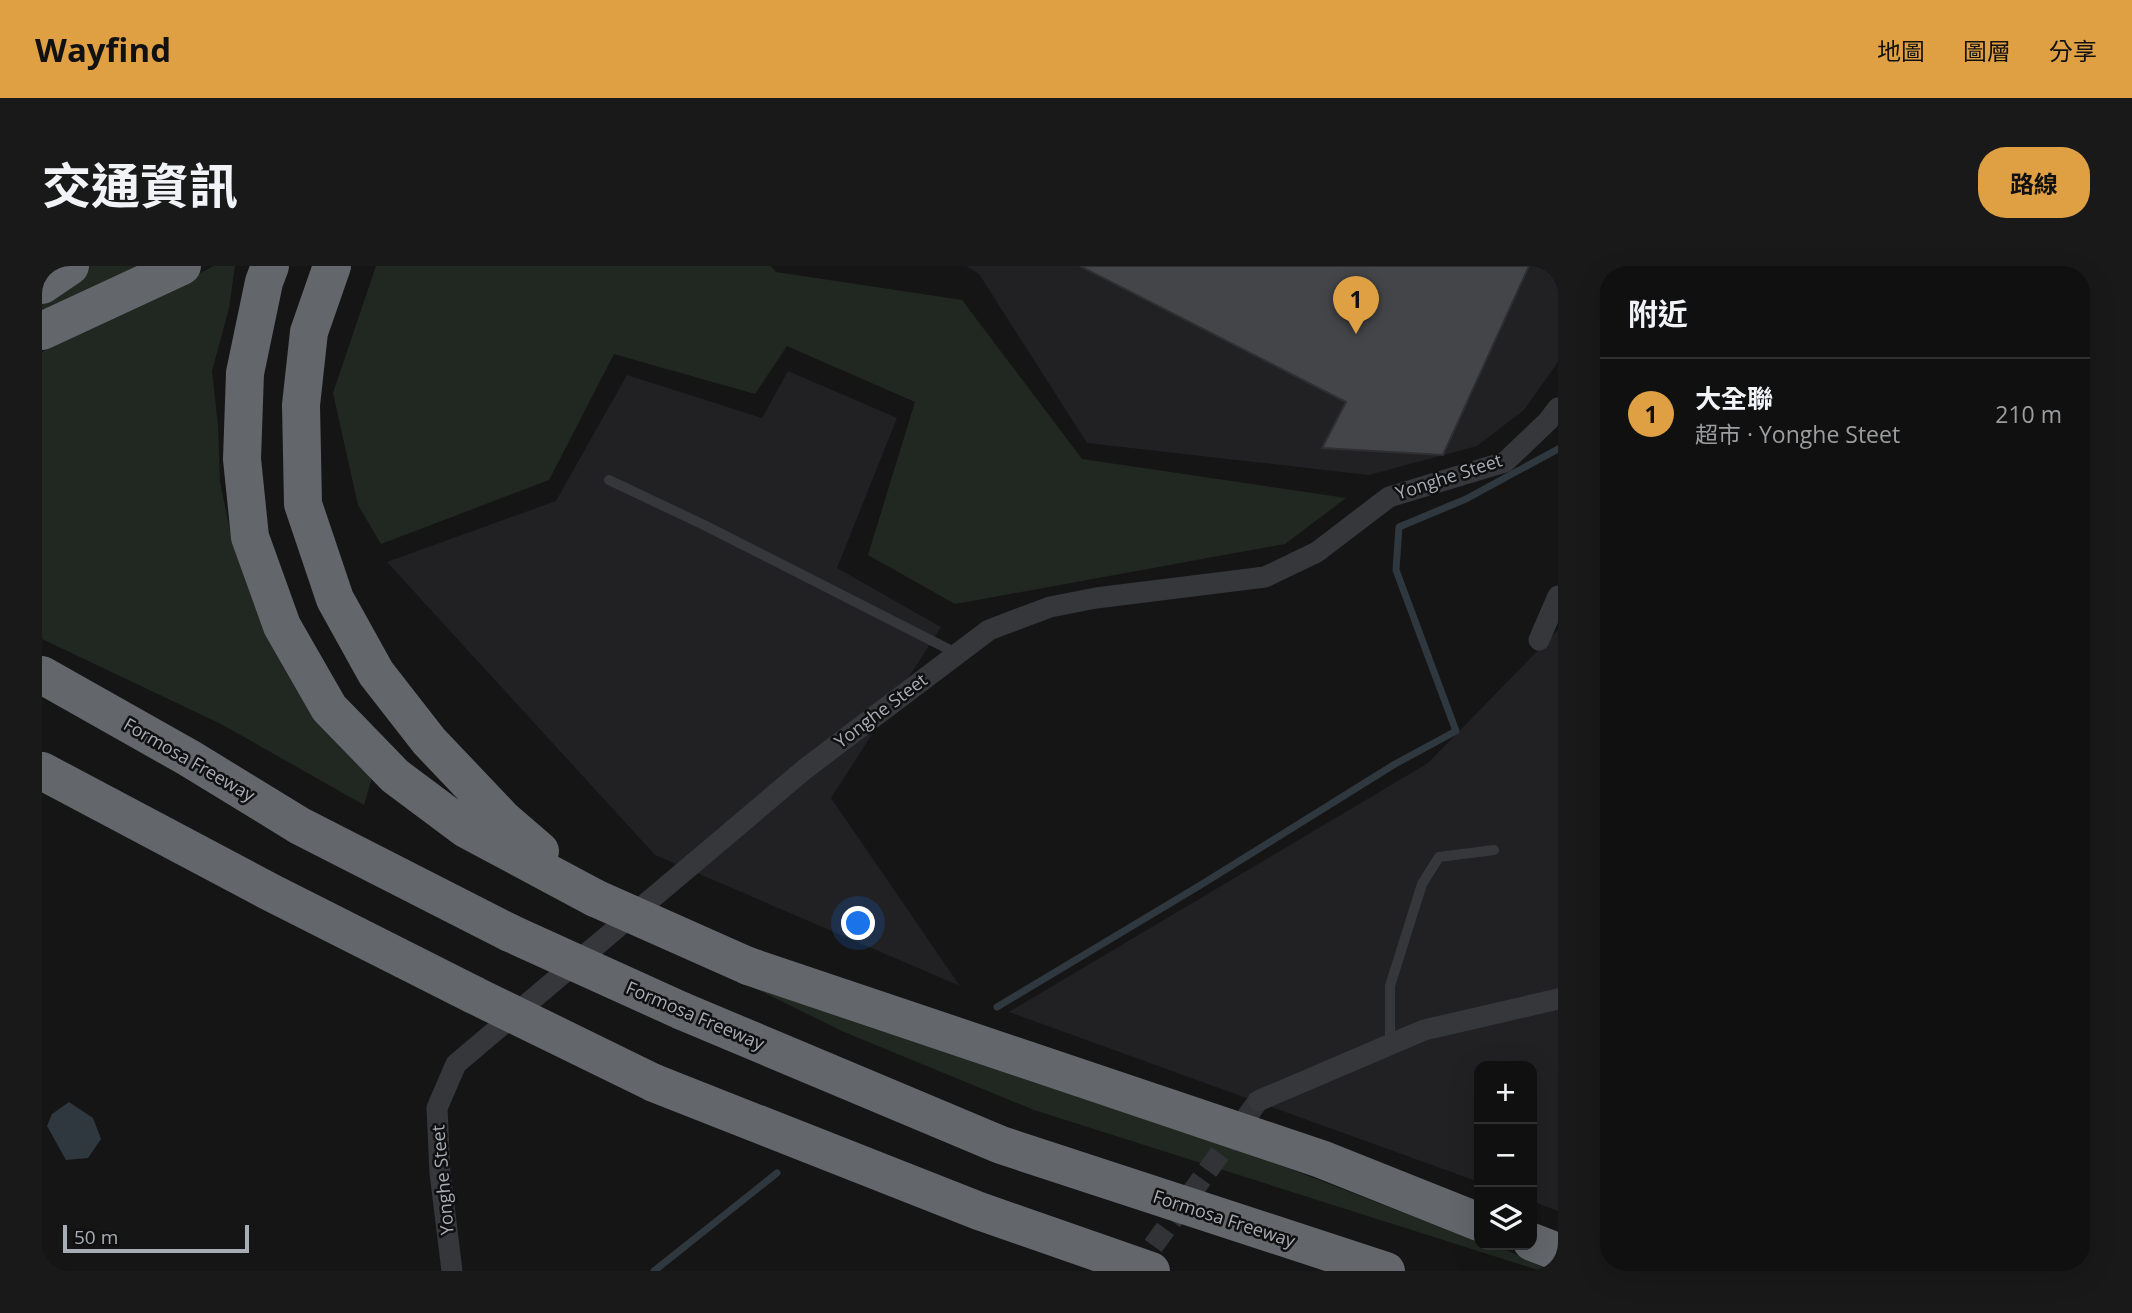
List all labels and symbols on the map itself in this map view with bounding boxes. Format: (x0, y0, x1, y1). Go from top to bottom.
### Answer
pin: 1 (1333, 276, 1379, 334)
street label: Yonghe Steet (1392, 448, 1505, 505)
street label: Yonghe Steet (829, 667, 932, 753)
street label: Formosa Freeway (119, 712, 260, 807)
your location (841, 906, 875, 940)
street label: Formosa Freeway (623, 975, 769, 1055)
street label: Yonghe Steet (425, 1124, 459, 1236)
street label: Formosa Freeway (1150, 1184, 1299, 1253)
scale bar (63, 1222, 248, 1254)

